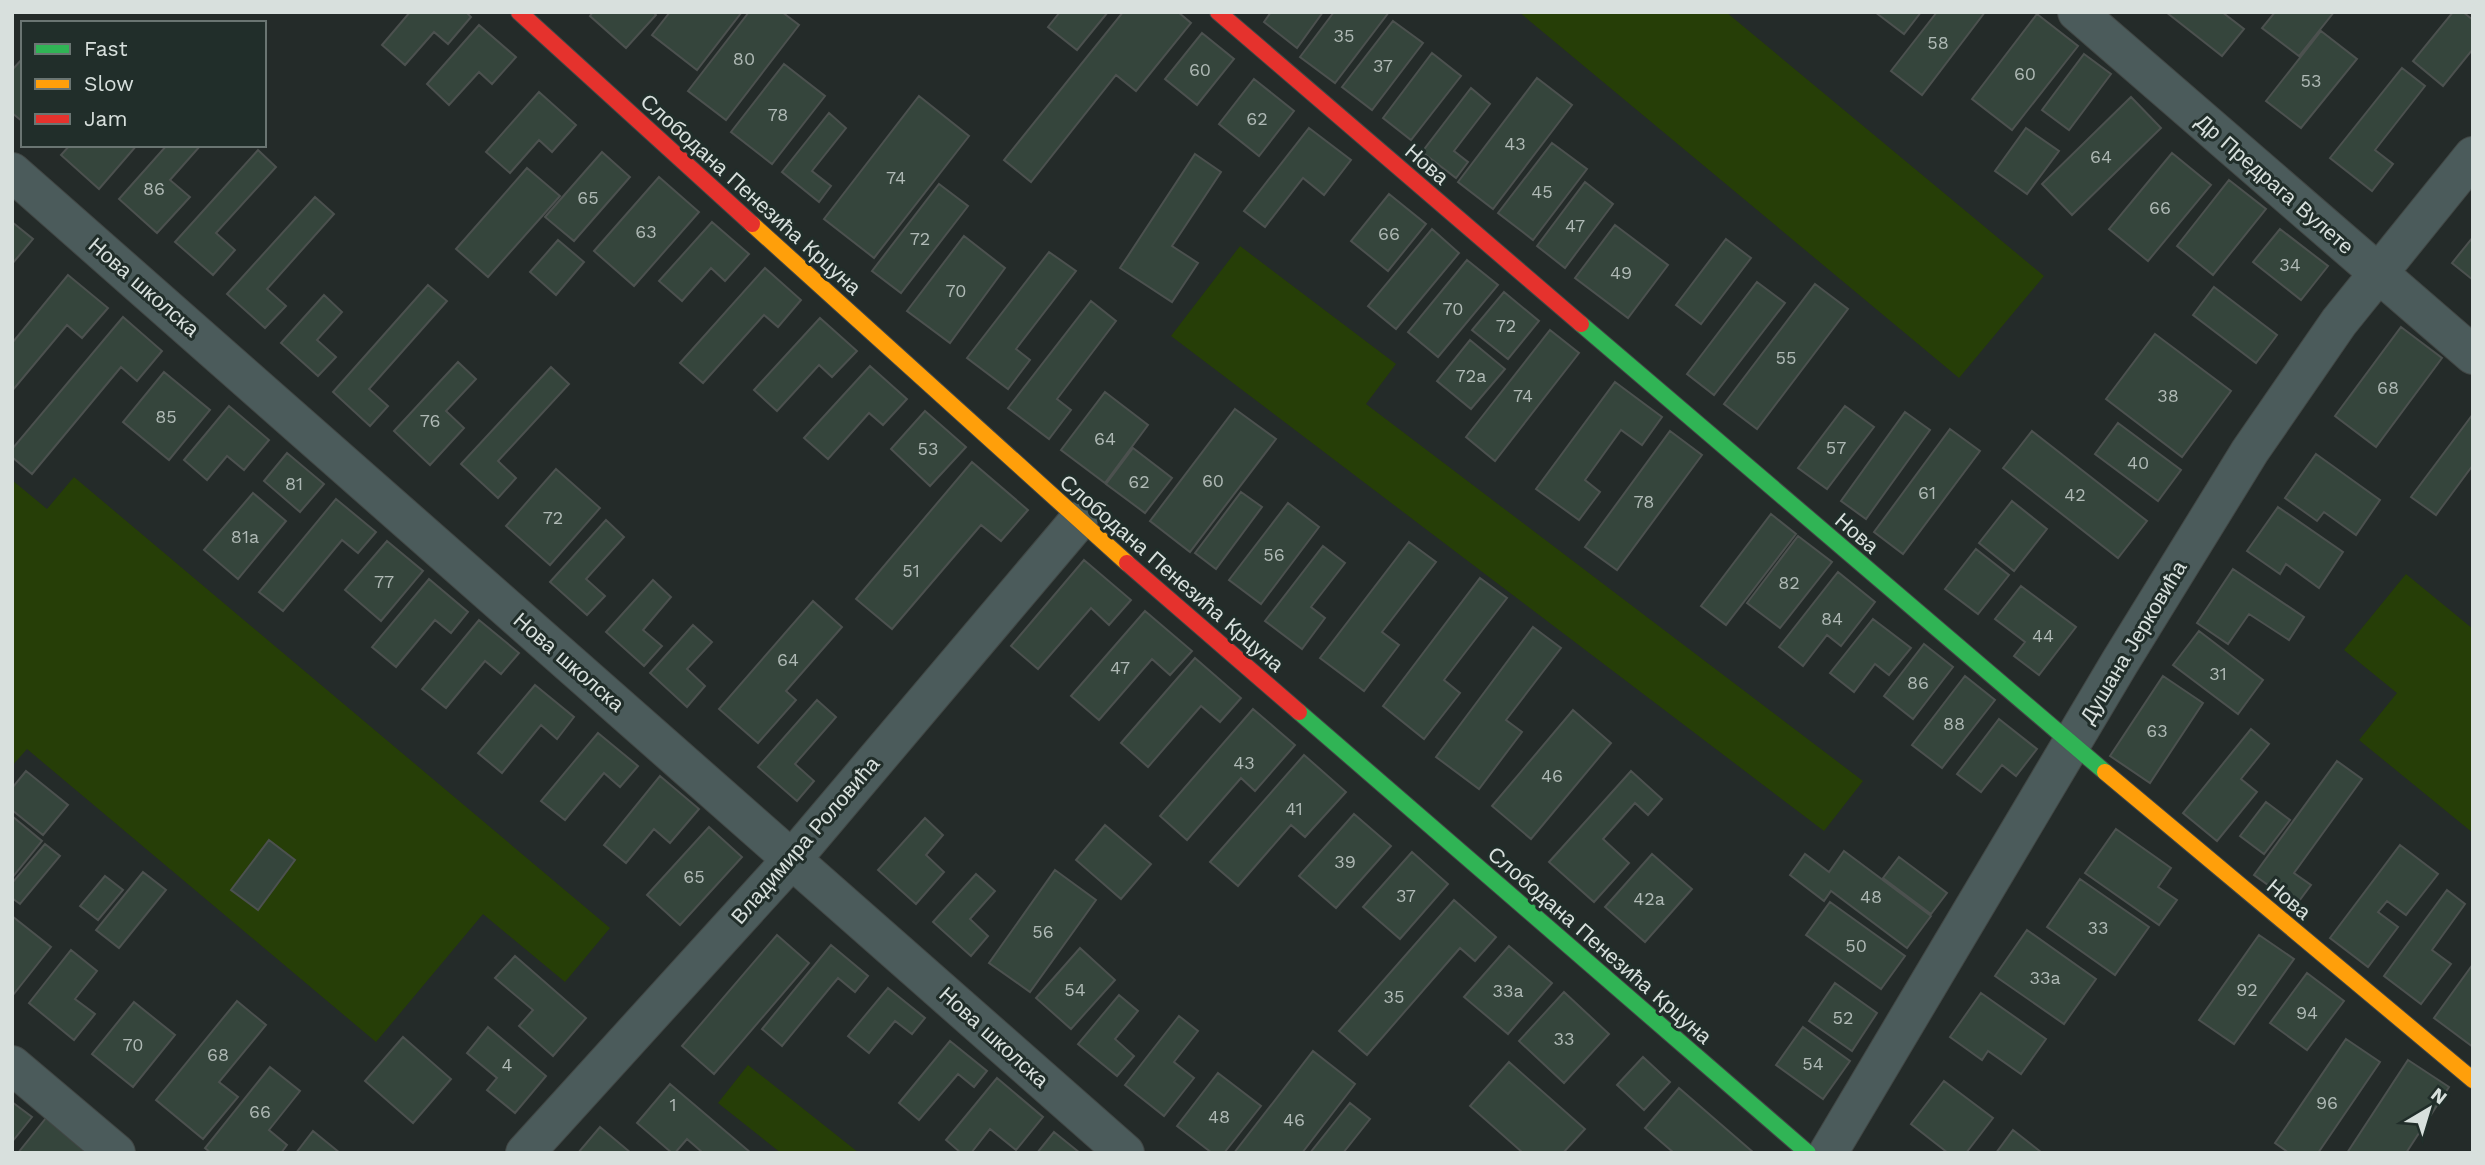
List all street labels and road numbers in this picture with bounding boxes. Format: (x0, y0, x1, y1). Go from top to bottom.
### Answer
street label: Слободана Пенезића Крцуна (636, 88, 867, 300)
street label: Др Предрага Вулете (2191, 109, 2359, 259)
street label: Нова (1400, 138, 1454, 190)
street label: Нова школска (84, 232, 205, 342)
street label: Слободана Пенезића Крцуна (1055, 469, 1289, 677)
street label: Нова (1830, 507, 1884, 559)
street label: Душана Јерковића (2075, 556, 2192, 728)
street label: Нова школска (509, 607, 630, 717)
street label: Владимира Роловића (726, 751, 885, 929)
street label: Слободана Пенезића Крцуна (1483, 841, 1717, 1049)
street label: Нова (2262, 874, 2316, 925)
street label: Нова школска (934, 981, 1054, 1093)

